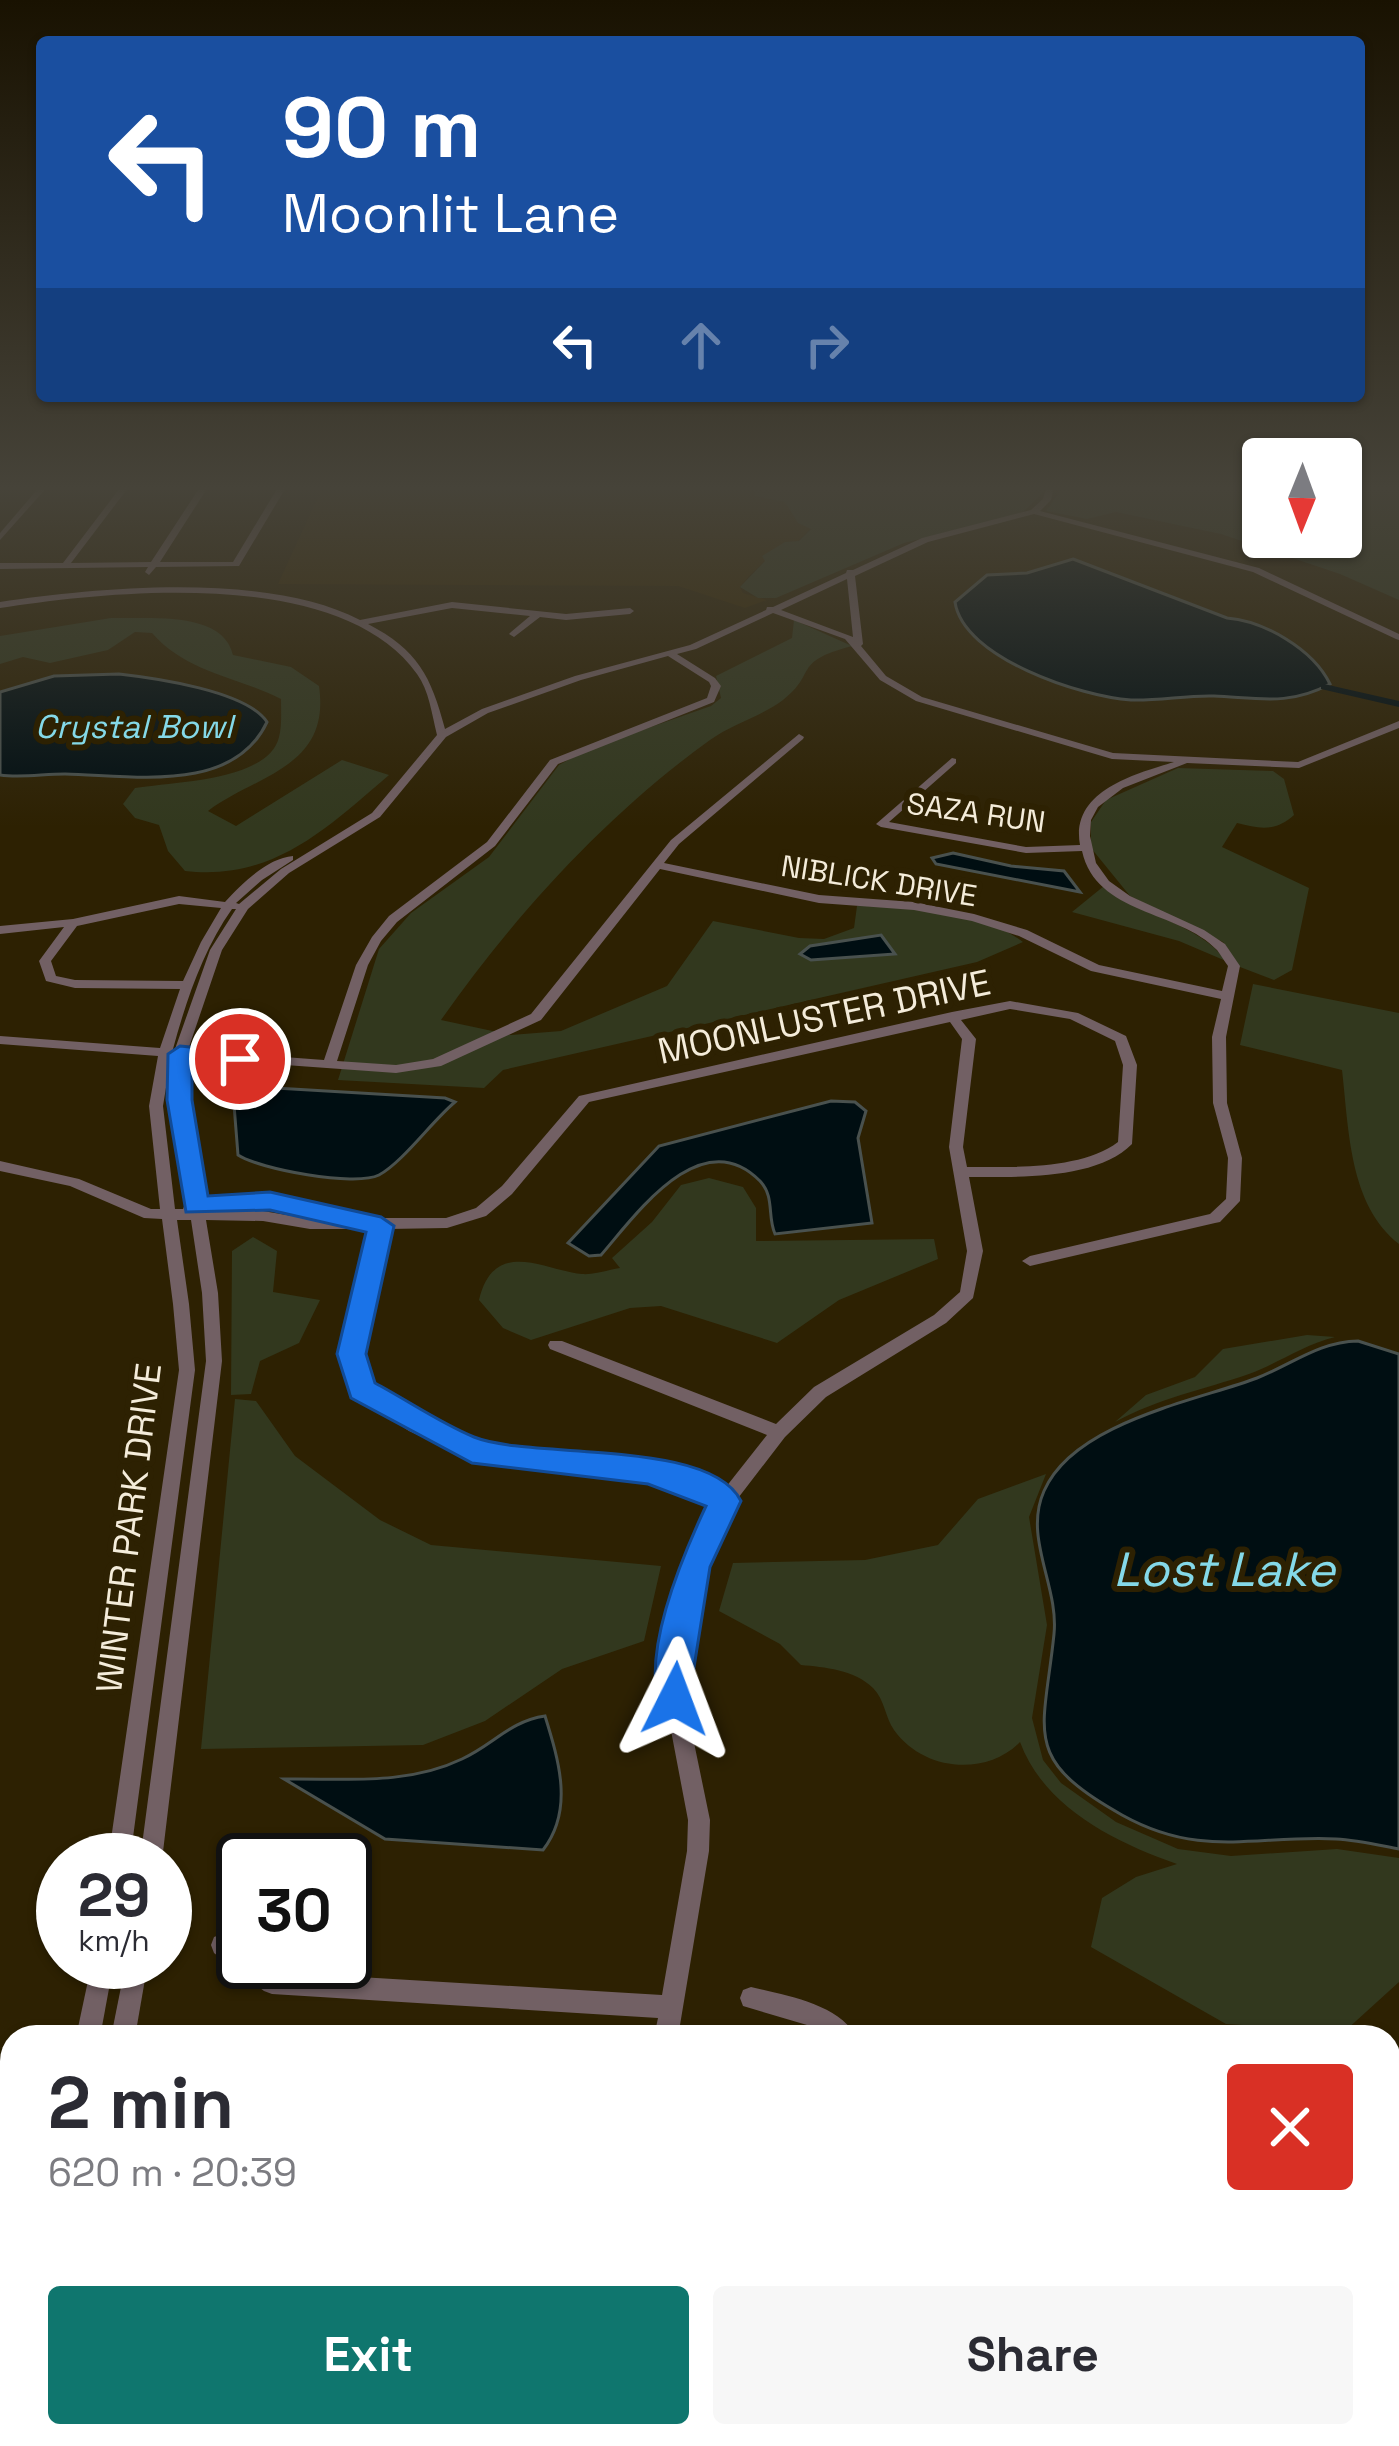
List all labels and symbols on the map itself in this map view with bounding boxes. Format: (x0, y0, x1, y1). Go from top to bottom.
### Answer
north arrow (1242, 438, 1362, 558)
water label: Crystal Bowl (35, 706, 237, 748)
street label: SAZA RUN (904, 783, 1048, 842)
street label: NIBLICK DRIVE (778, 846, 980, 915)
street label: MOONLUSTER DRIVE (654, 959, 995, 1075)
pin (189, 1008, 291, 1110)
street label: WINTER PARK DRIVE (86, 1361, 172, 1696)
water label: Lost Lake (1113, 1539, 1336, 1600)
position arrow (612, 1636, 738, 1762)
speed limit sign: 30 (216, 1833, 372, 1989)

